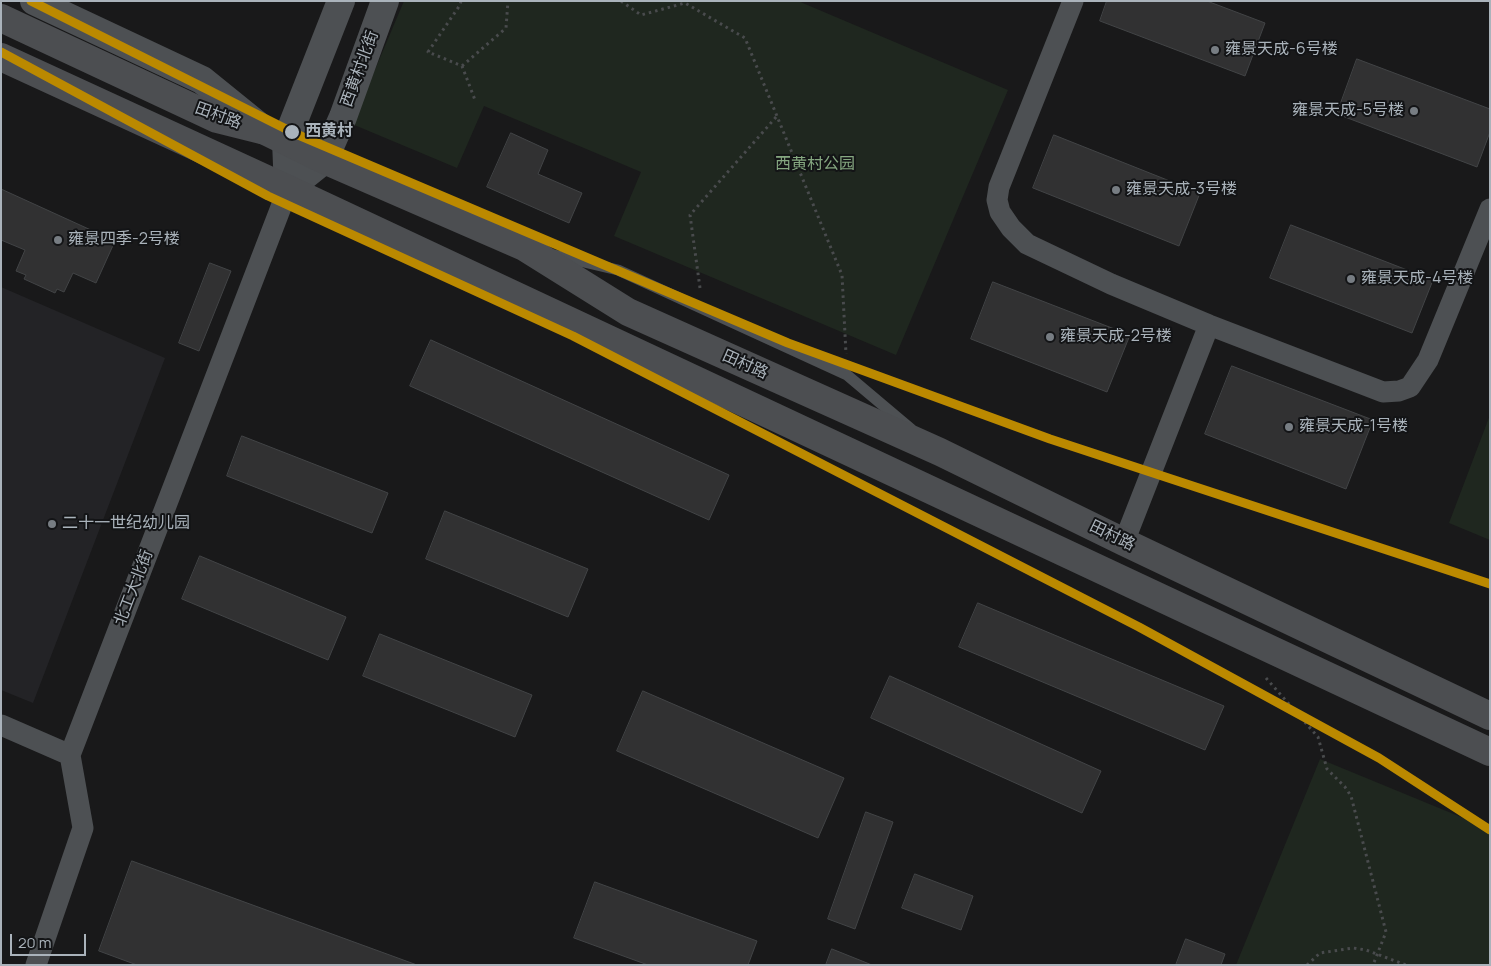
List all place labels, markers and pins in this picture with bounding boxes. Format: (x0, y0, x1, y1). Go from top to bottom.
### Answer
place label: 雍景天成-6号楼 (1225, 40, 1338, 60)
marker: 雍景天成-6号楼 (1209, 44, 1221, 56)
place label: 雍景天成-5号楼 (1292, 101, 1404, 121)
marker: 雍景天成-5号楼 (1408, 105, 1420, 117)
place label: 西黄村 (305, 122, 353, 142)
marker: 西黄村 (283, 123, 301, 141)
place label: 雍景天成-3号楼 (1126, 180, 1237, 200)
marker: 雍景天成-3号楼 (1110, 184, 1122, 196)
place label: 雍景四季-2号楼 (68, 230, 180, 250)
marker: 雍景四季-2号楼 (52, 234, 64, 246)
place label: 雍景天成-4号楼 (1361, 269, 1473, 289)
marker: 雍景天成-4号楼 (1345, 273, 1357, 285)
place label: 雍景天成-2号楼 (1060, 327, 1172, 347)
marker: 雍景天成-2号楼 (1044, 331, 1056, 343)
place label: 雍景天成-1号楼 (1299, 417, 1408, 437)
marker: 雍景天成-1号楼 (1283, 421, 1295, 433)
place label: 二十一世纪幼儿园 (62, 514, 190, 534)
marker: 二十一世纪幼儿园 (46, 518, 58, 530)

